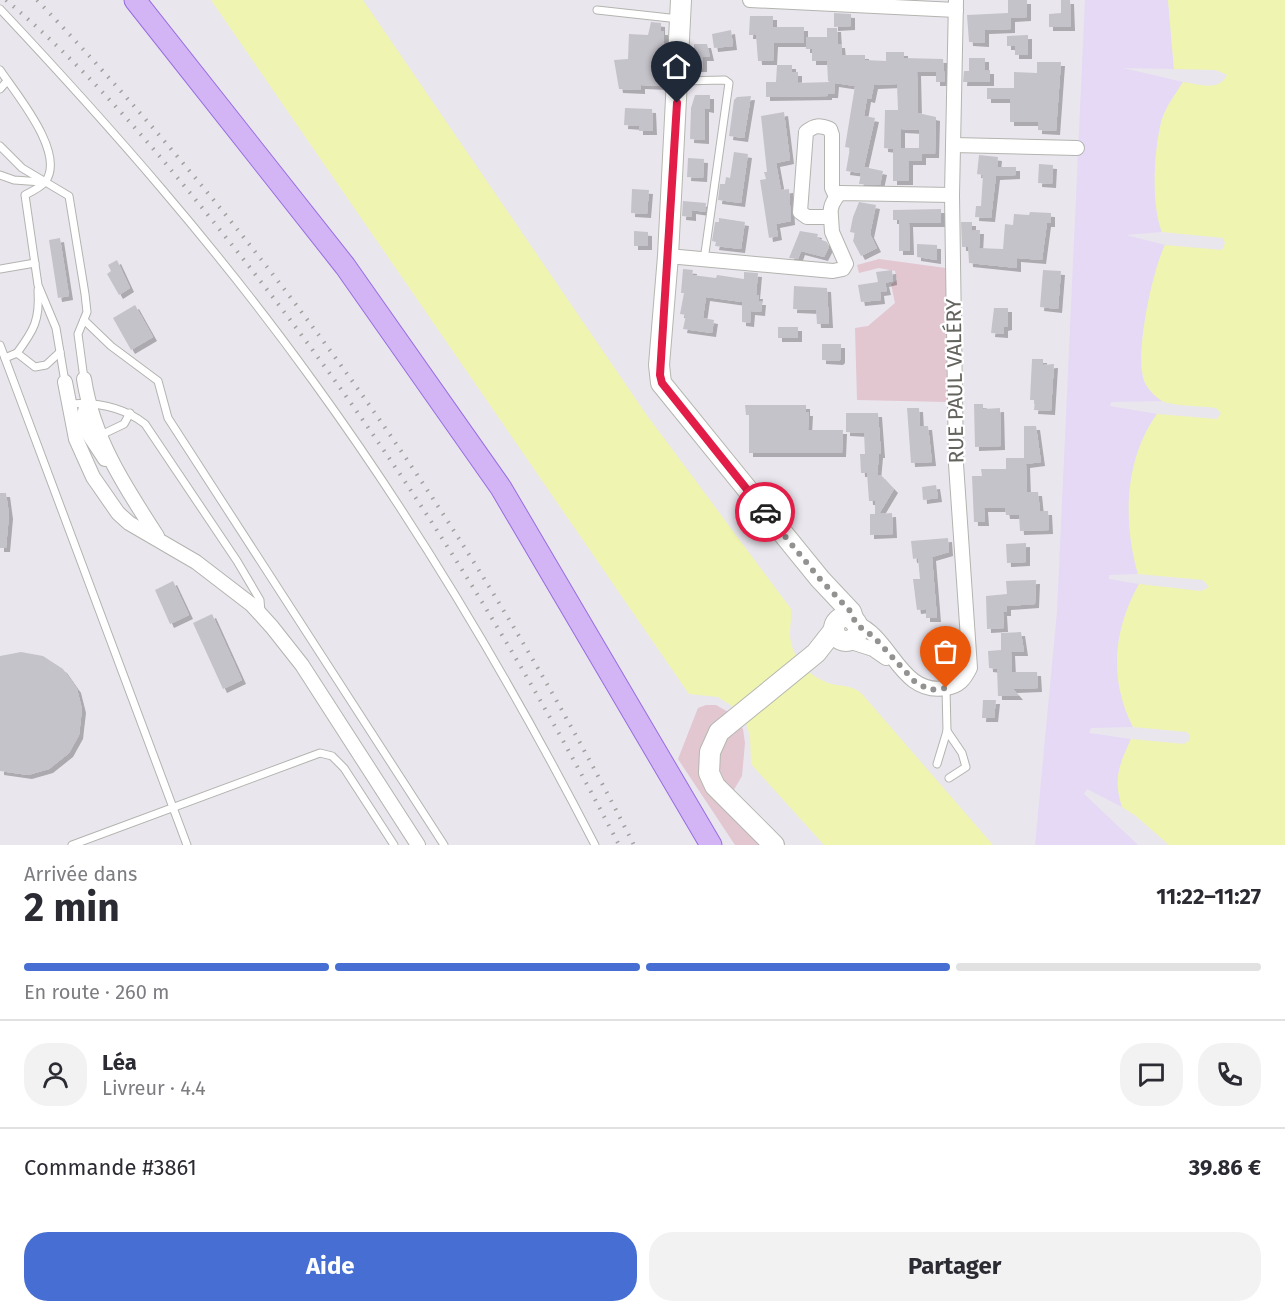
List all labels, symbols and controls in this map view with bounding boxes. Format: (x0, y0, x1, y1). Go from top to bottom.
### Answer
pin (651, 41, 702, 103)
icon: home (660, 50, 693, 83)
street label: RUE PAUL VALÉRY (941, 298, 969, 464)
courier (735, 482, 795, 542)
icon: car (749, 496, 782, 529)
pin (920, 626, 971, 688)
icon: bag (929, 635, 962, 668)
text: Arrivée dans (24, 862, 137, 886)
text: 11:22–11:27 (1156, 883, 1261, 910)
text: 2 min (24, 885, 120, 931)
text: En route · 260 m (24, 980, 169, 1004)
button: person (24, 1043, 87, 1106)
button: chat (1120, 1043, 1183, 1106)
button: phone (1198, 1043, 1261, 1106)
text: Léa (102, 1049, 137, 1076)
text: Livreur · 4.4 (102, 1076, 206, 1100)
text: Commande #3861 (24, 1154, 197, 1181)
text: 39.86 € (1189, 1154, 1261, 1181)
button: Aide (24, 1232, 637, 1301)
button: Partager (649, 1232, 1261, 1301)

